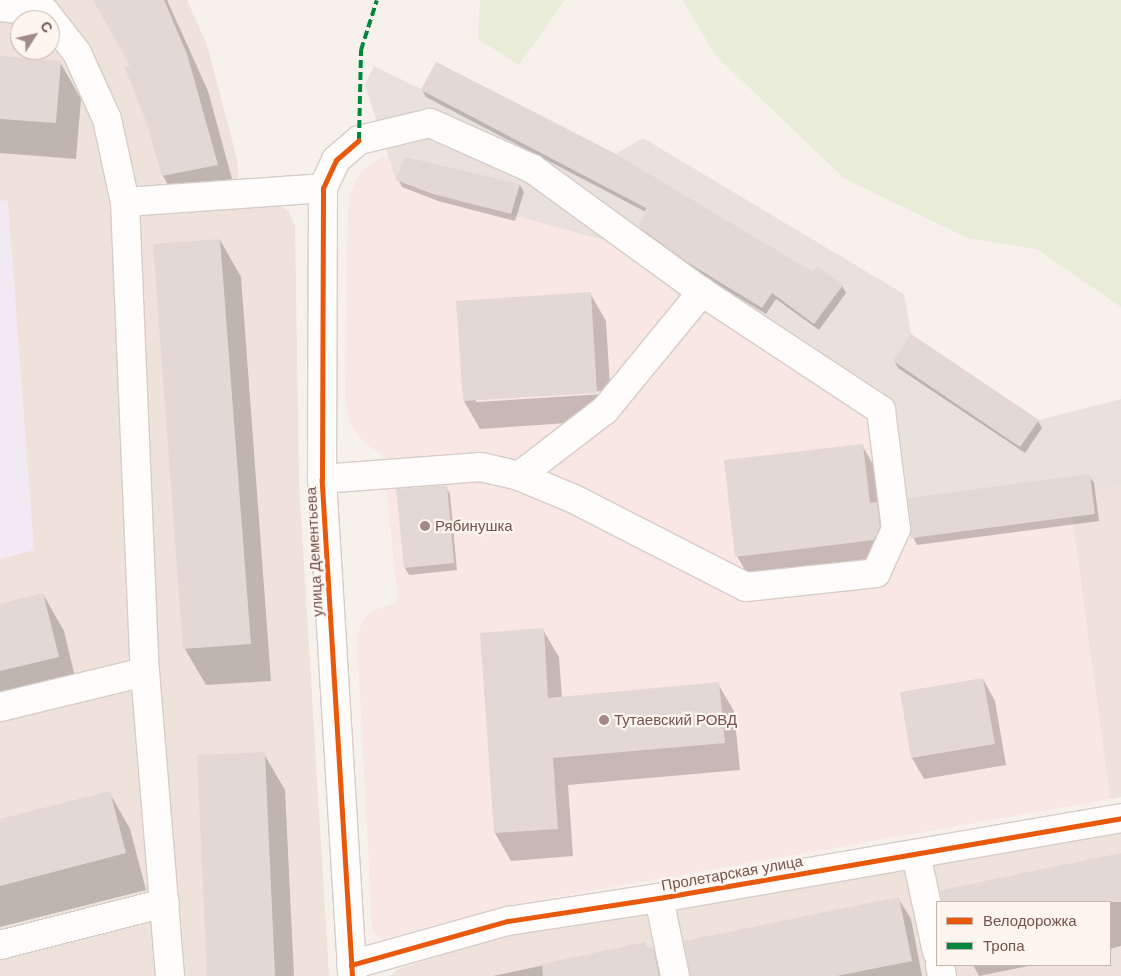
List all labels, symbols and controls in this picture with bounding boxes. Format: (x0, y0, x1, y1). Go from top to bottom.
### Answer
north arrow (10, 10, 60, 60)
text: С (37, 18, 56, 36)
street label: улица Дементьева (302, 487, 326, 617)
place label: Рябинушка (435, 517, 513, 535)
marker: Рябинушка (419, 520, 431, 532)
place label: Тутаевский РОВД (614, 711, 737, 729)
marker: Тутаевский РОВД (598, 714, 610, 726)
street label: Пролетарская улица (660, 852, 804, 894)
legend (936, 901, 1111, 966)
text: Велодорожка (983, 912, 1077, 929)
text: Тропа (983, 937, 1024, 954)

